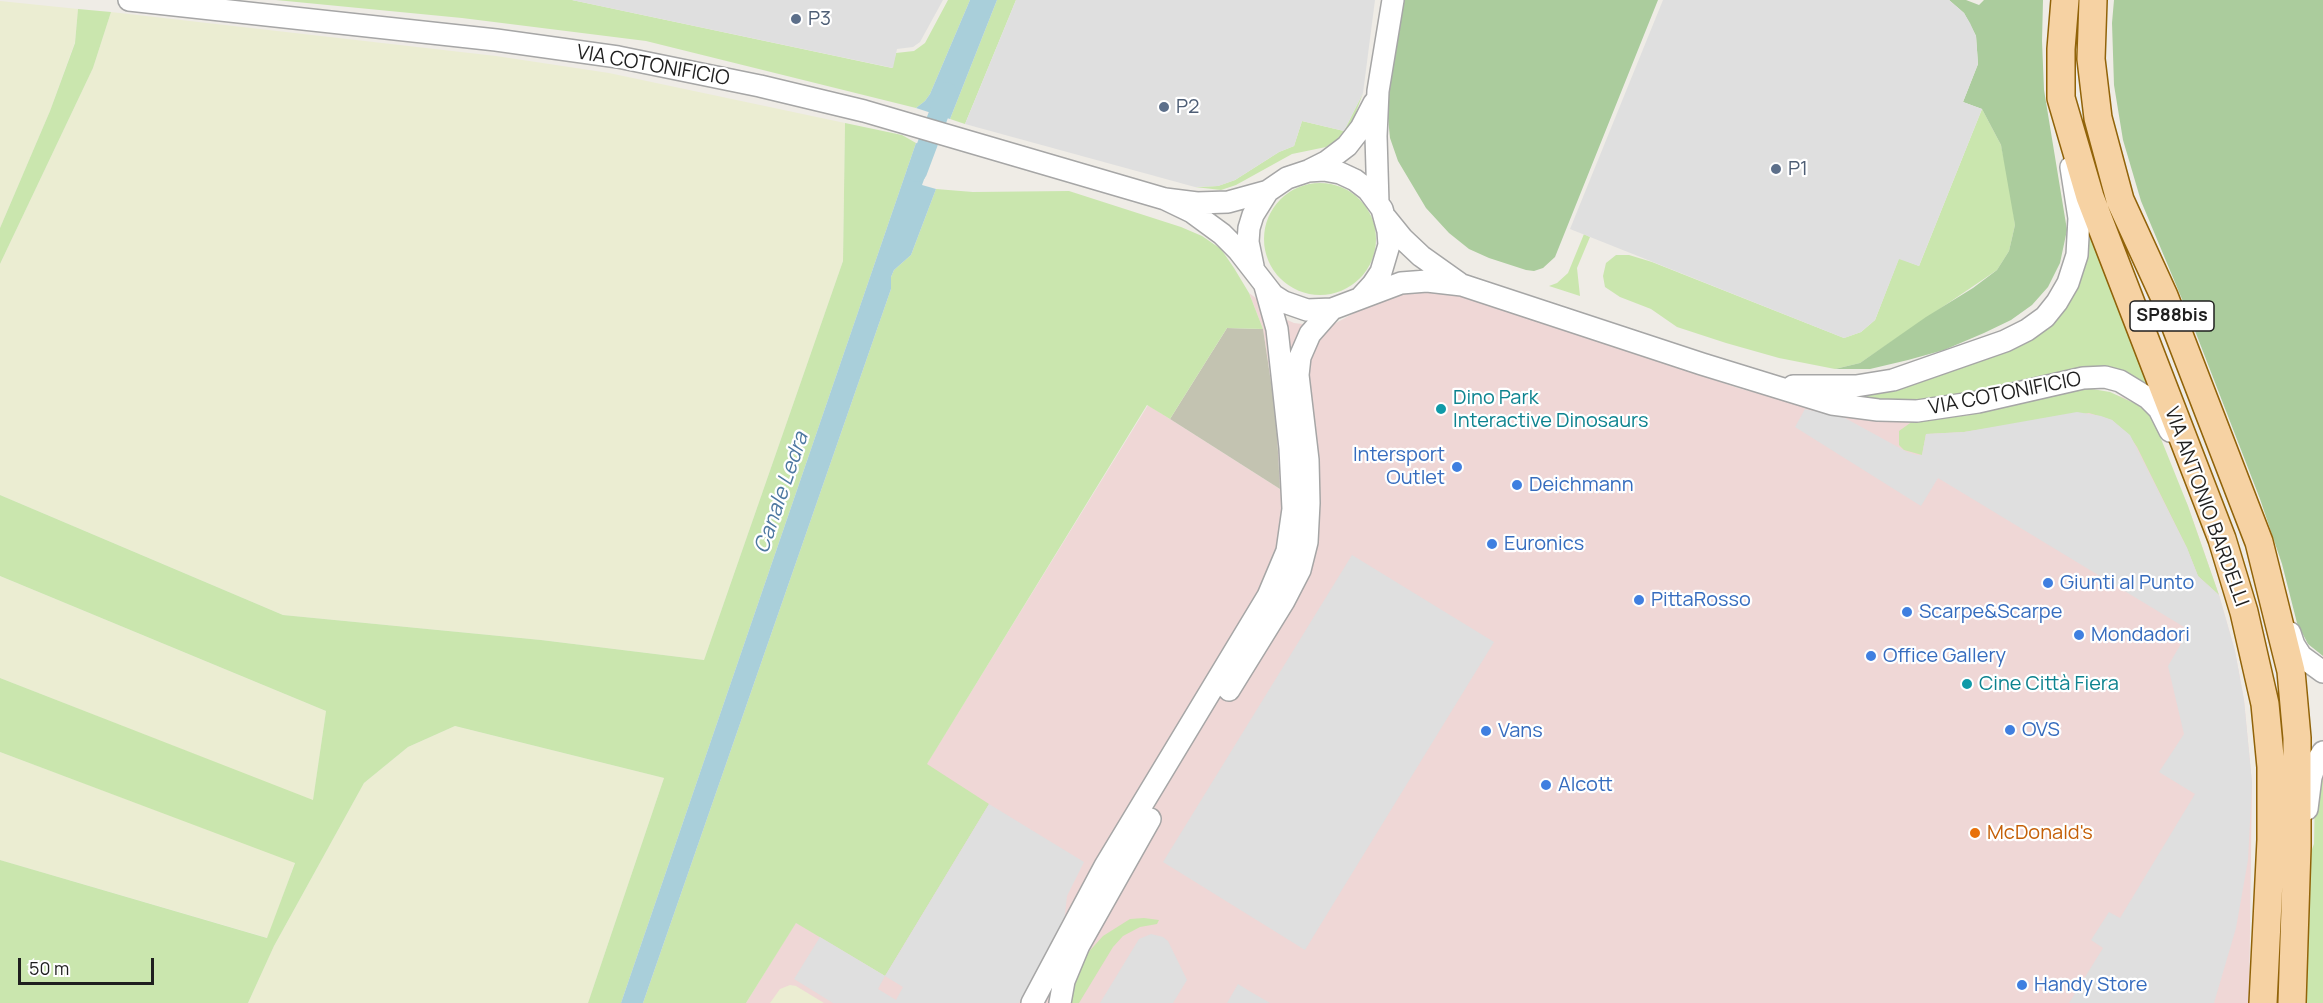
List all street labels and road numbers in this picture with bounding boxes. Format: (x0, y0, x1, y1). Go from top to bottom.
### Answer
street label: VIA COTONIFICIO (575, 41, 731, 91)
road number: SP88bis (2130, 301, 2214, 331)
street label: VIA COTONIFICIO (1927, 367, 2083, 421)
street label: VIA ANTONIO BARDELLI (2159, 404, 2253, 610)

